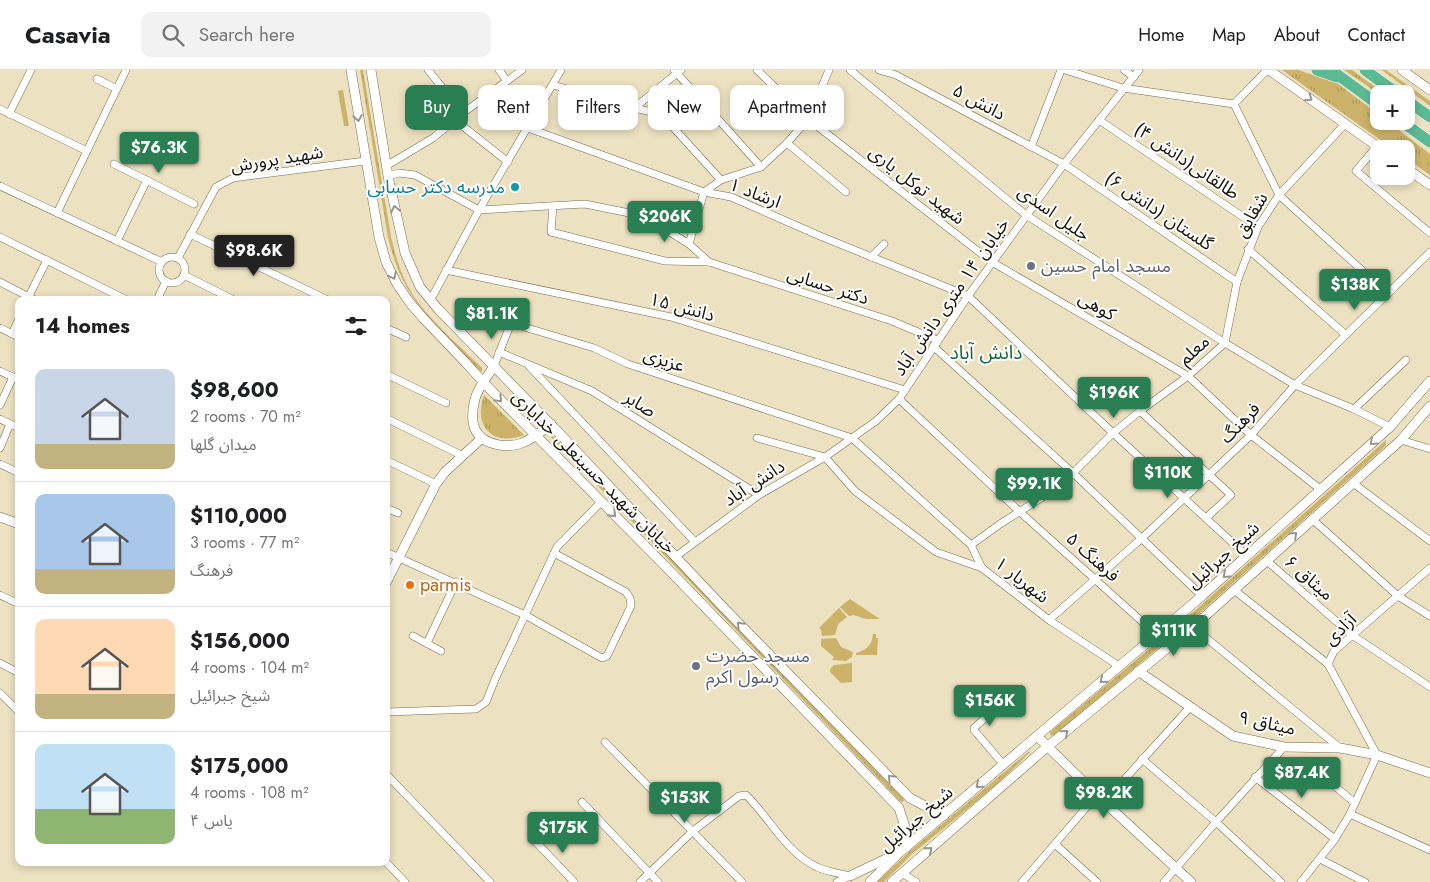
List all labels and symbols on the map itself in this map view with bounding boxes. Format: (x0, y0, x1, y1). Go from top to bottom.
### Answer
street label: دانش ۵ (948, 77, 1010, 127)
one-way arrow (1303, 92, 1313, 101)
one-way arrow (353, 114, 363, 123)
street label: طالقانی(دانش ۴) (1129, 116, 1245, 206)
pin: $76.3K (118, 132, 200, 174)
street label: شهید پرورش (229, 139, 325, 179)
street label: شهید توکل یاری (863, 139, 971, 231)
street label: گلستان (دانش ۶) (1100, 165, 1219, 257)
street label: ارشاد ۱ (725, 171, 785, 215)
place label: مدرسه دکتر حسابی (367, 174, 505, 200)
street label: جلیل اسدی (1013, 179, 1095, 247)
marker: مدرسه دکتر حسابی (509, 181, 521, 193)
street label: شقایق (1228, 188, 1274, 242)
pin: $206K (630, 200, 700, 243)
one-way arrow (390, 205, 400, 214)
street label: خیابان ۱۴ متری دانش آباد (888, 214, 1014, 380)
pin: $98.6K (213, 234, 295, 277)
place label: مسجد امام حسین (1041, 253, 1171, 280)
marker: مسجد امام حسین (1025, 260, 1037, 272)
street label: دکتر حسابی (784, 261, 872, 311)
pin: $138K (1320, 268, 1390, 311)
one-way arrow (387, 271, 397, 280)
street label: کوهی (1073, 285, 1121, 327)
street label: دانش ۱۵ (646, 286, 718, 328)
pin: $81.1K (451, 298, 533, 340)
street label: معلم (1173, 329, 1215, 371)
street label: عزیزی (640, 341, 688, 379)
district label: دانش آباد (950, 341, 1022, 363)
pin: $196K (1079, 376, 1149, 419)
street label: خیابان شهید حسینعلی خدایاری (506, 384, 682, 560)
street label: صابر (618, 384, 661, 424)
one-way arrow (493, 393, 502, 402)
street label: فرهنگ (1214, 397, 1266, 449)
one-way arrow (1369, 436, 1378, 445)
street label: دانش آباد (718, 453, 790, 513)
pin: $110K (1133, 456, 1203, 499)
pin: $99.1K (993, 468, 1075, 510)
one-way arrow (607, 509, 616, 518)
street label: شیخ جبرائیل (1181, 515, 1265, 595)
street label: فرهنگ ۵ (1060, 526, 1126, 588)
one-way arrow (1289, 532, 1298, 541)
street label: میثاق ۶ (1279, 549, 1339, 607)
street label: شهریار ۱ (989, 550, 1055, 610)
one-way arrow (1223, 569, 1232, 578)
place label: parmis (420, 572, 471, 598)
marker: parmis (404, 579, 416, 591)
street label: آزادی (1318, 606, 1363, 651)
pin: $111K (1139, 614, 1209, 657)
one-way arrow (737, 621, 746, 630)
place label: مسجد حضرت رسول اکرم (706, 643, 810, 691)
marker: مسجد حضرت رسول اکرم (690, 660, 702, 672)
one-way arrow (1100, 675, 1109, 683)
pin: $156K (955, 684, 1025, 727)
street label: میثاق ۹ (1236, 704, 1298, 742)
one-way arrow (1059, 730, 1068, 738)
pin: $87.4K (1261, 756, 1343, 799)
one-way arrow (888, 775, 897, 784)
pin: $98.2K (1063, 776, 1145, 819)
street label: شیخ جبرائیل (873, 780, 959, 858)
one-way arrow (975, 780, 984, 789)
pin: $153K (650, 782, 720, 824)
pin: $175K (528, 812, 598, 854)
one-way arrow (923, 847, 932, 856)

